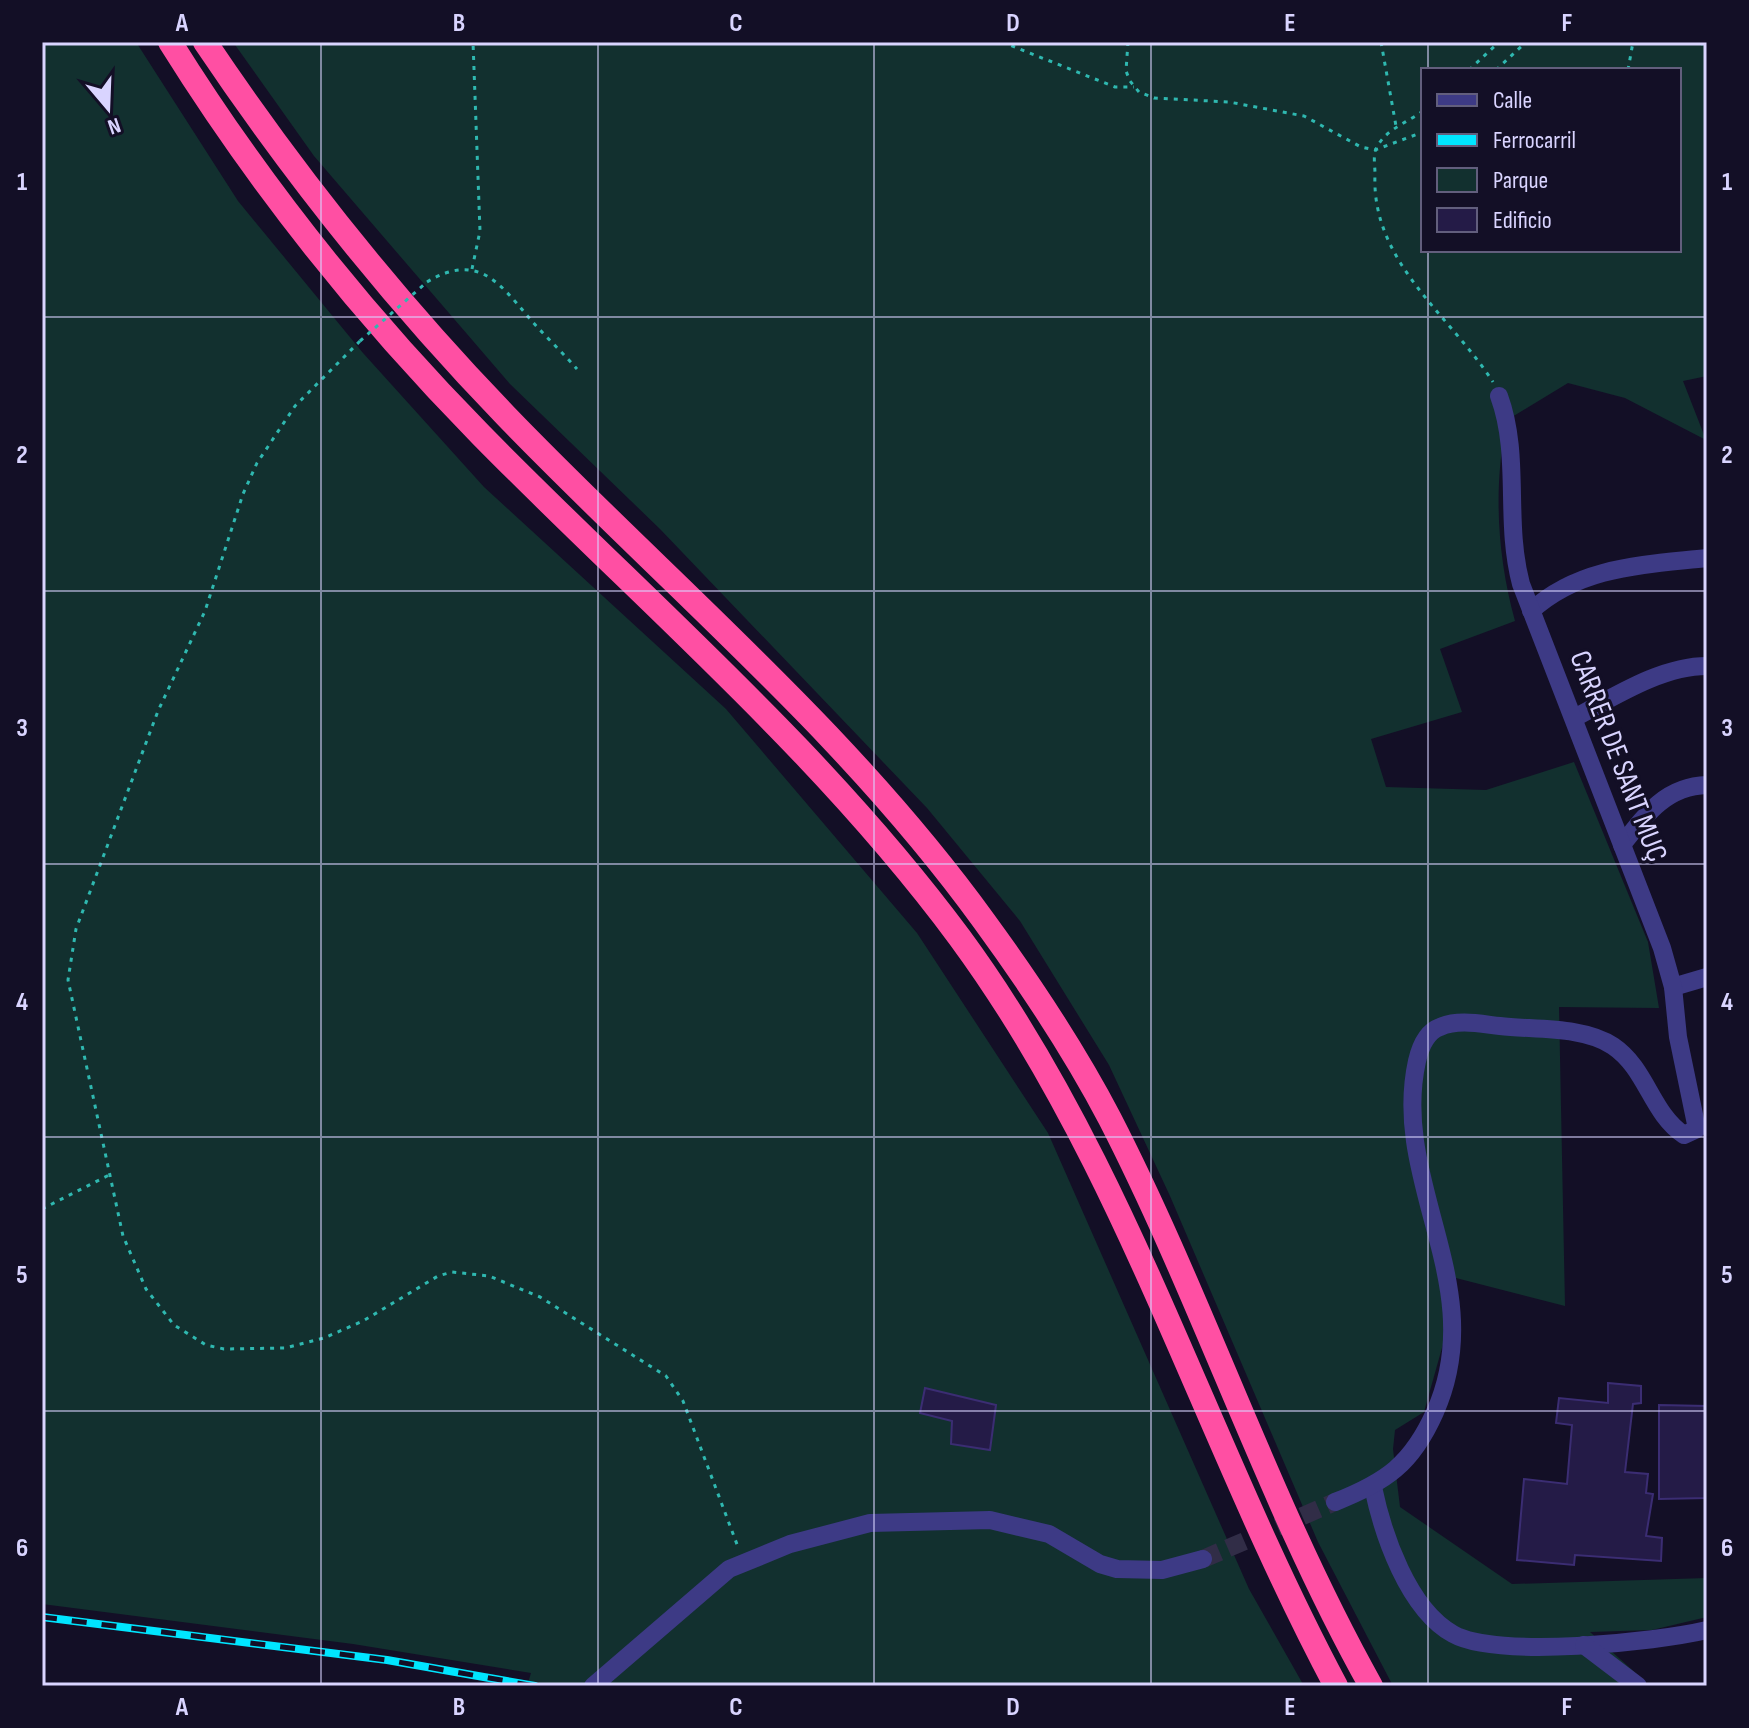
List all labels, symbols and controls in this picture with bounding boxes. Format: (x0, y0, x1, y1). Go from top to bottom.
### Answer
text: A (175, 8, 189, 39)
text: B (453, 8, 465, 39)
text: C (729, 8, 743, 39)
text: D (1006, 8, 1020, 39)
text: E (1284, 8, 1296, 39)
text: F (1562, 8, 1573, 39)
north arrow (68, 68, 148, 148)
legend (1421, 68, 1681, 252)
text: Calle (1493, 86, 1532, 115)
text: N (104, 111, 124, 140)
text: Ferrocarril (1493, 126, 1576, 155)
text: Parque (1493, 166, 1548, 195)
text: 1 (17, 167, 27, 198)
text: 1 (1722, 167, 1732, 198)
text: Edificio (1493, 206, 1552, 235)
text: 2 (16, 440, 28, 471)
text: 2 (1721, 440, 1733, 471)
street label: CARRER DE SANT MUÇ (1561, 646, 1675, 867)
text: 3 (16, 713, 28, 744)
text: 3 (1721, 713, 1733, 744)
text: 4 (16, 987, 28, 1018)
text: 4 (1721, 987, 1733, 1018)
text: 5 (16, 1260, 28, 1291)
text: 5 (1721, 1260, 1733, 1291)
text: 6 (16, 1533, 28, 1564)
text: 6 (1721, 1533, 1733, 1564)
text: A (175, 1692, 189, 1723)
text: B (453, 1692, 465, 1723)
text: C (729, 1692, 743, 1723)
text: D (1006, 1692, 1020, 1723)
text: E (1284, 1692, 1296, 1723)
text: F (1562, 1692, 1573, 1723)

